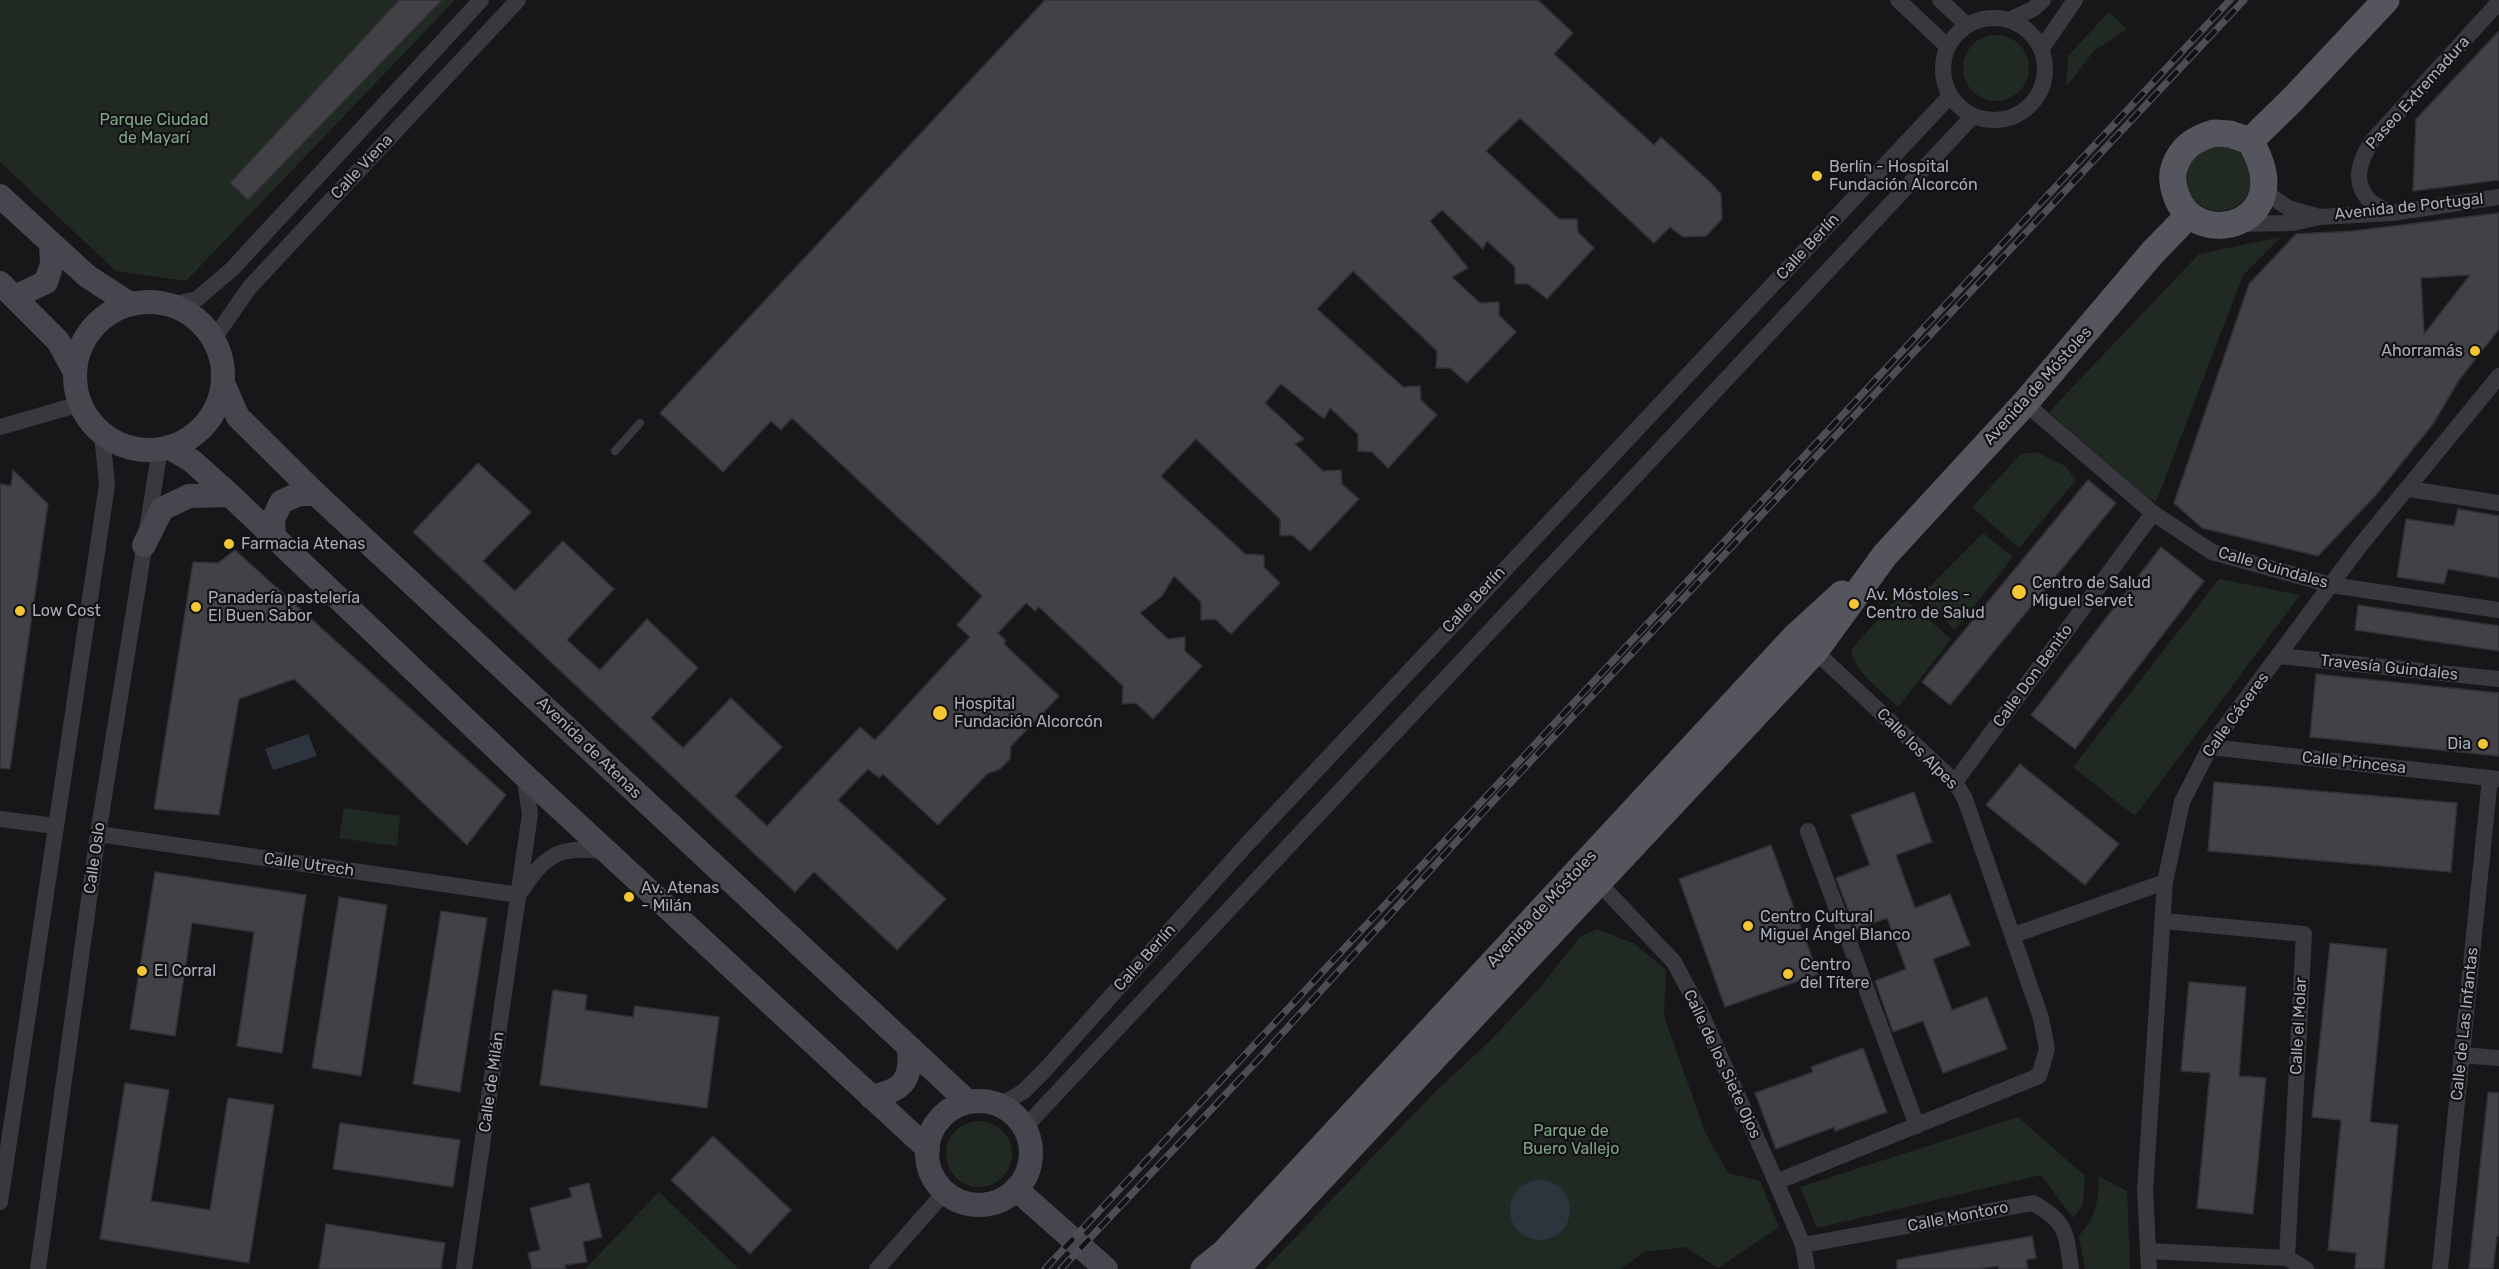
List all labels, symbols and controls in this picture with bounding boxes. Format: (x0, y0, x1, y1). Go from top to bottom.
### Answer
street label: Paseo Extremadura (2362, 32, 2474, 154)
park label: Parque Ciudad de Mayarí (100, 110, 208, 148)
street label: Calle Viena (327, 130, 397, 204)
place label: Berlín - Hospital Fundación Alcorcón (1829, 157, 1978, 195)
marker: Berlín - Hospital Fundación Alcorcón (1810, 169, 1824, 183)
street label: Avenida de Portugal (2334, 190, 2484, 224)
street label: Calle Berlín (1773, 210, 1843, 284)
street label: Avenida de Móstoles (1980, 323, 2096, 449)
place label: Ahorramás (2381, 341, 2463, 361)
marker: Ahorramás (2468, 344, 2482, 358)
place label: Farmacia Atenas (241, 534, 366, 554)
marker: Farmacia Atenas (222, 537, 236, 551)
street label: Calle Guindales (2216, 543, 2330, 593)
street label: Calle Berlín (1439, 563, 1509, 637)
place label: Centro de Salud Miguel Servet (2032, 573, 2151, 611)
marker: Centro de Salud Miguel Servet (2010, 583, 2028, 601)
place label: Av. Móstoles - Centro de Salud (1866, 585, 1985, 623)
place label: Panadería pastelería El Buen Sabor (208, 588, 360, 626)
marker: Av. Móstoles - Centro de Salud (1847, 597, 1861, 611)
marker: Panadería pastelería El Buen Sabor (189, 600, 203, 614)
place label: Low Cost (32, 601, 101, 621)
marker: Low Cost (13, 604, 27, 618)
street label: Calle Don Benito (1989, 621, 2077, 731)
street label: Travesía Guindales (2319, 651, 2459, 685)
street label: Calle Cáceres (2199, 669, 2273, 761)
street label: Avenida de Atenas (533, 693, 645, 803)
place label: Hospital Fundación Alcorcón (954, 694, 1103, 732)
marker: Hospital Fundación Alcorcón (931, 704, 949, 722)
street label: Calle los Alpes (1873, 705, 1961, 793)
place label: Dia (2447, 734, 2471, 754)
marker: Dia (2476, 737, 2490, 751)
street label: Calle Princesa (2301, 748, 2407, 778)
street label: Calle Oslo (80, 821, 110, 895)
street label: Avenida de Móstoles (1483, 847, 1601, 971)
street label: Calle Utrech (263, 849, 355, 881)
place label: Av. Atenas - Milán (641, 878, 719, 916)
marker: Av. Atenas - Milán (622, 890, 636, 904)
place label: Centro Cultural Miguel Ángel Blanco (1760, 907, 1910, 945)
marker: Centro Cultural Miguel Ángel Blanco (1741, 919, 1755, 933)
street label: Calle Berlín (1110, 921, 1180, 995)
street label: Calle de Las Infantas (2447, 946, 2483, 1102)
place label: Centro del Títere (1800, 955, 1869, 993)
place label: El Corral (154, 961, 216, 981)
marker: El Corral (135, 964, 149, 978)
marker: Centro del Títere (1781, 967, 1795, 981)
street label: Calle el Molar (2287, 977, 2311, 1075)
street label: Calle de los Siete Ojos (1679, 987, 1765, 1141)
street label: Calle de Milán (475, 1030, 509, 1134)
park label: Parque de Buero Vallejo (1523, 1121, 1619, 1159)
street label: Calle Montoro (1906, 1198, 2010, 1236)

